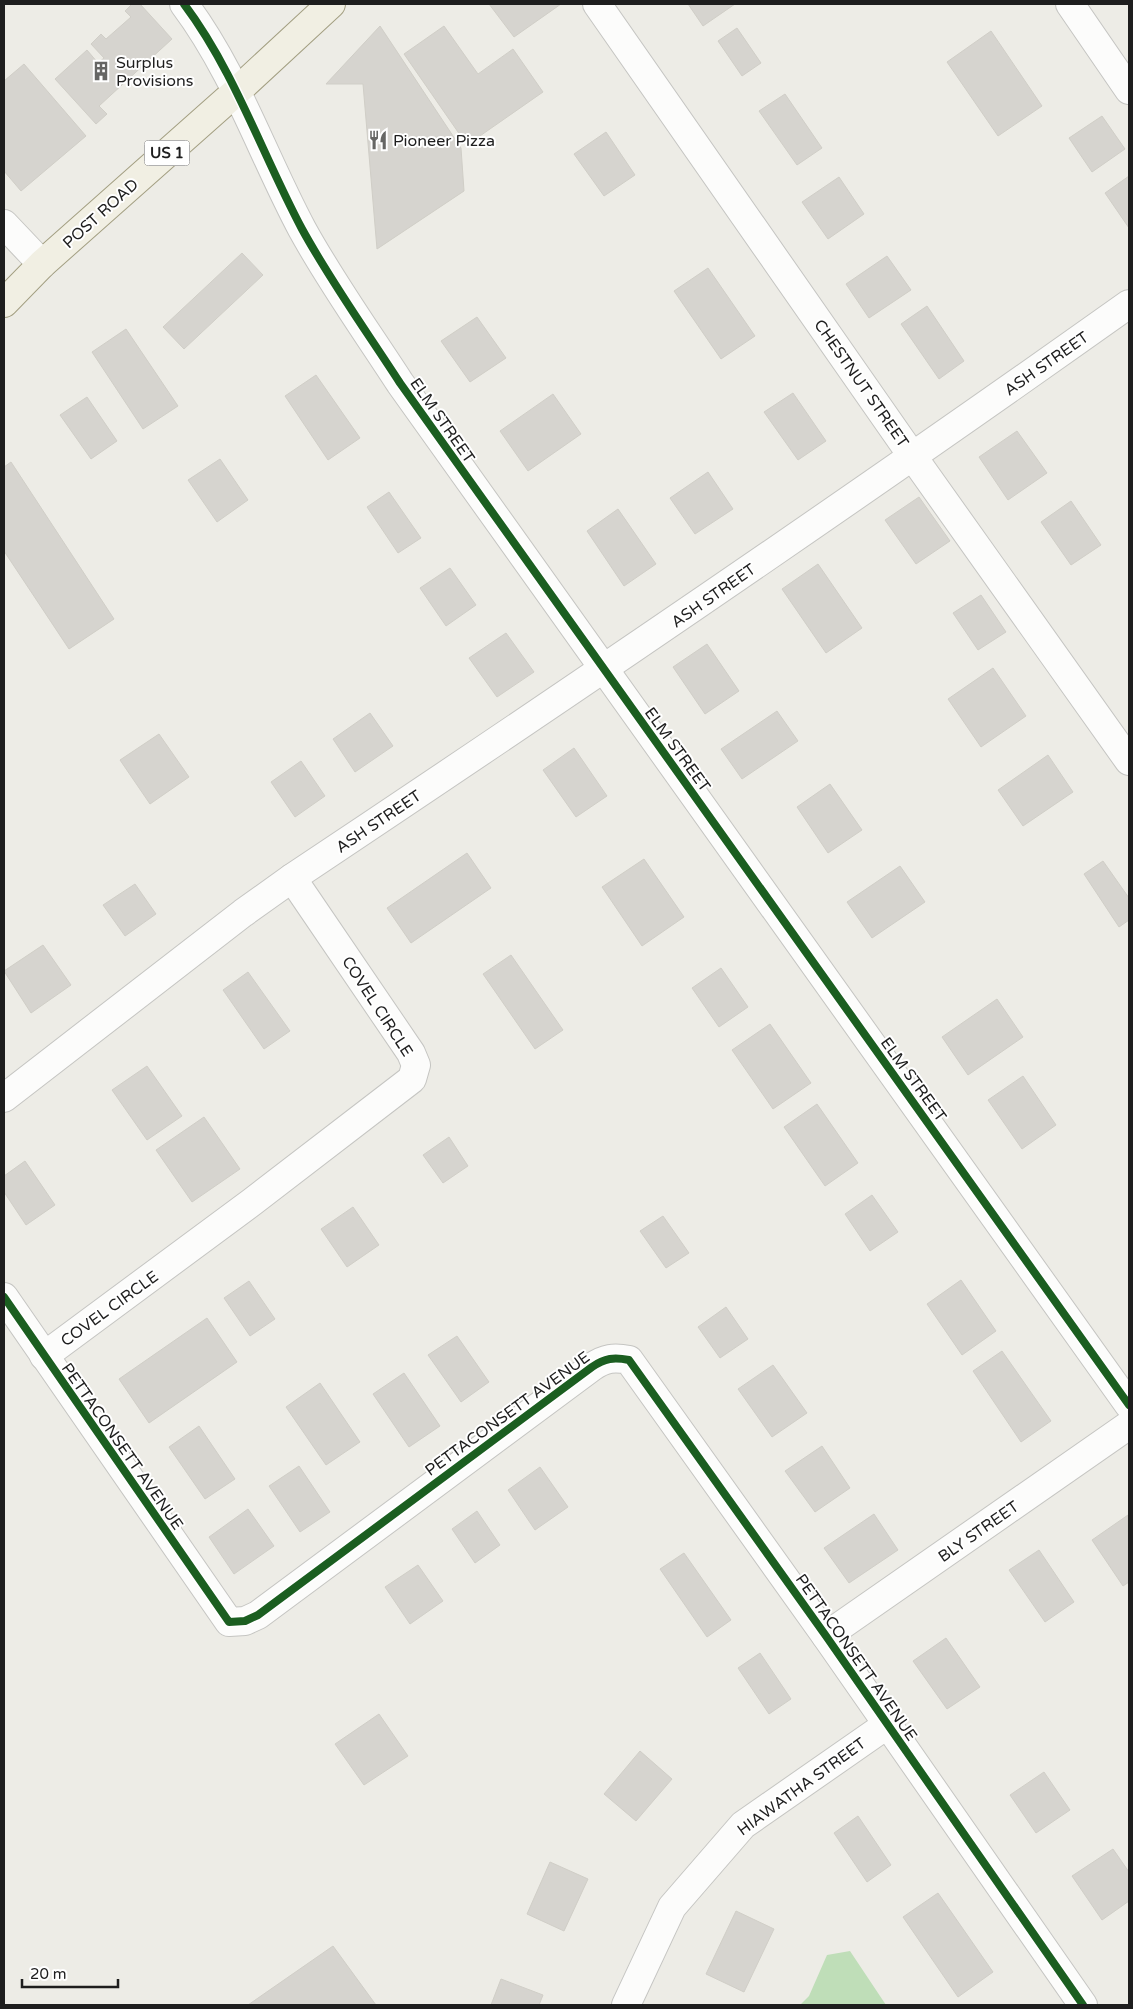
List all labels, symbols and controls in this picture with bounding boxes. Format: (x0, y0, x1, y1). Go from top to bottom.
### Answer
place label: Surplus Provisions (116, 53, 193, 91)
building icon: Surplus Provisions (90, 60, 112, 82)
restaurant icon: Pioneer Pizza (367, 129, 389, 151)
place label: Pioneer Pizza (393, 131, 495, 151)
road number: US 1 (144, 140, 190, 166)
street label: POST ROAD (59, 175, 143, 253)
street label: CHESTNUT STREET (809, 316, 913, 452)
street label: ASH STREET (1000, 327, 1093, 400)
street label: ELM STREET (405, 374, 479, 467)
street label: ASH STREET (667, 559, 760, 632)
street label: ELM STREET (640, 703, 715, 796)
street label: ASH STREET (332, 786, 425, 858)
street label: COVEL CIRCLE (337, 953, 417, 1061)
street label: ELM STREET (876, 1033, 951, 1126)
street label: COVEL CIRCLE (57, 1267, 162, 1351)
street label: PETTACONSETT AVENUE (421, 1347, 594, 1480)
street label: PETTACONSETT AVENUE (57, 1359, 188, 1534)
street label: BLY STREET (934, 1497, 1023, 1567)
street label: PETTACONSETT AVENUE (791, 1570, 922, 1745)
street label: HIAWATHA STREET (733, 1733, 870, 1840)
scale bar (22, 1956, 119, 1988)
text: 20 m (30, 1965, 67, 1983)

